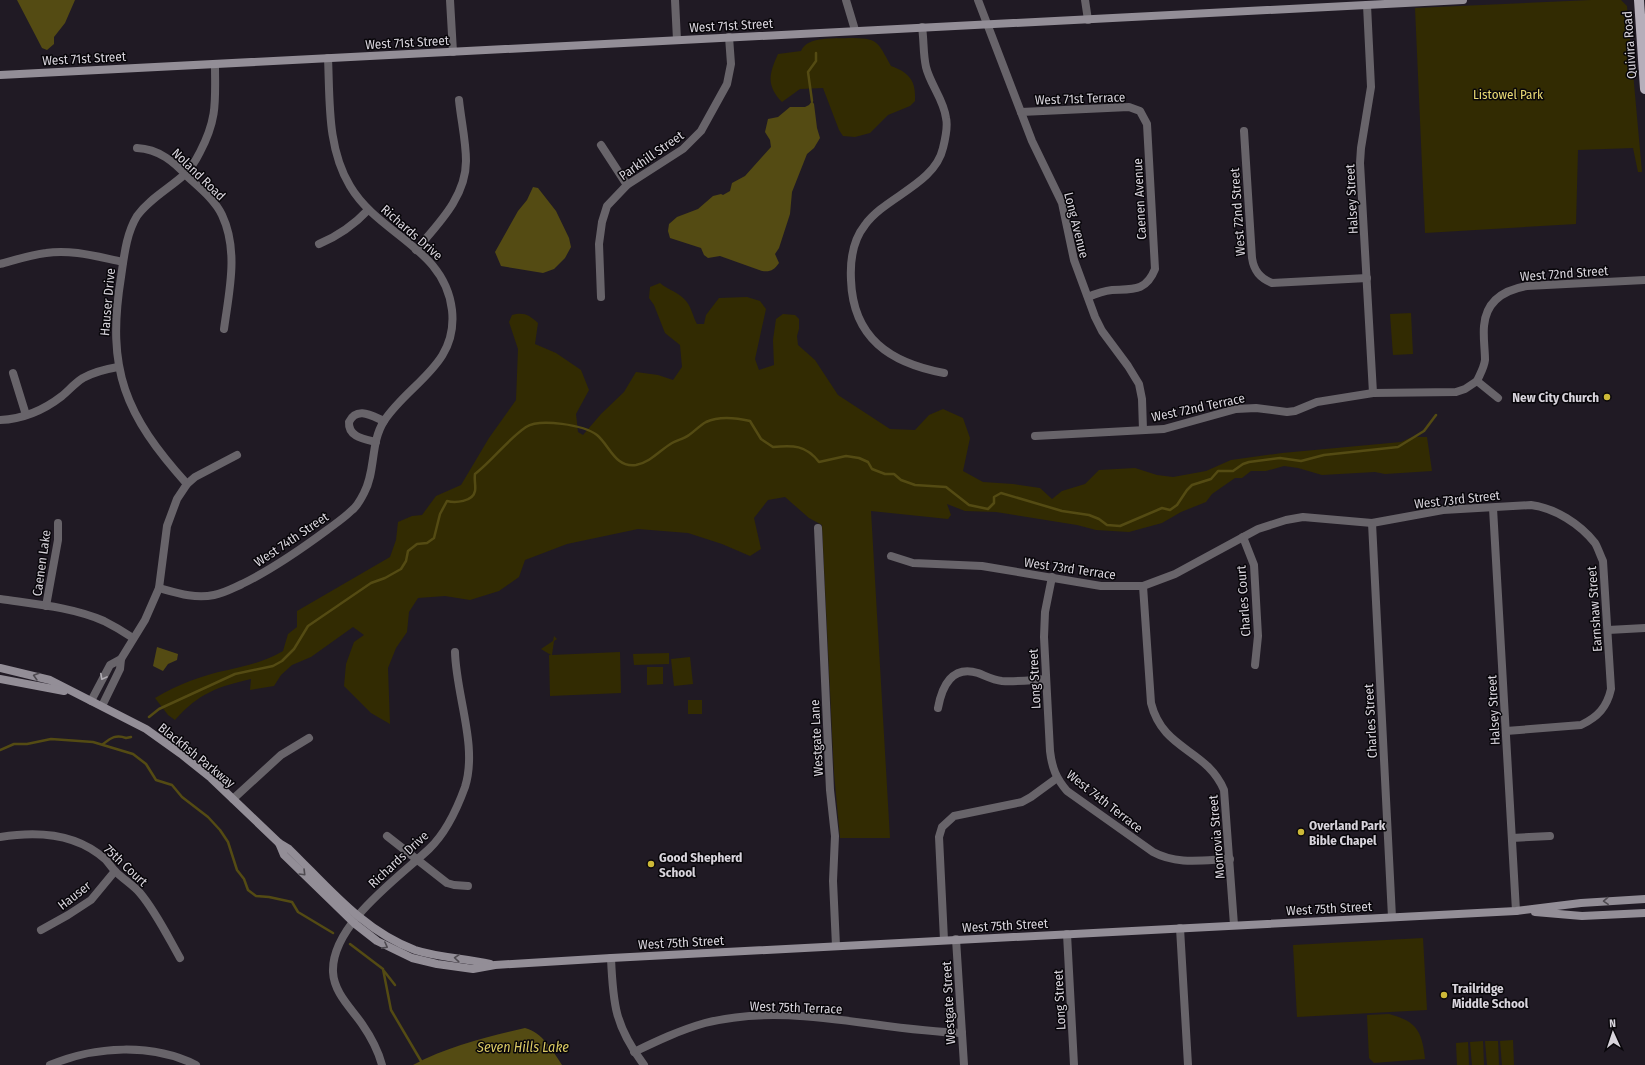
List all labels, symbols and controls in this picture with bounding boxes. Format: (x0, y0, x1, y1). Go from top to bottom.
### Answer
street label: Quivira Road (1620, 11, 1639, 79)
street label: West 71st Street (689, 16, 774, 35)
street label: West 71st Street (365, 33, 450, 52)
street label: West 71st Street (42, 49, 127, 68)
park label: Listowel Park (1473, 87, 1544, 102)
street label: West 71st Terrace (1035, 89, 1125, 108)
street label: Parkhill Street (616, 127, 687, 183)
street label: Noland Road (169, 145, 228, 203)
street label: Caenen Avenue (1130, 158, 1149, 240)
street label: Halsey Street (1342, 163, 1361, 234)
street label: West 72nd Street (1227, 167, 1248, 257)
street label: Long Avenue (1061, 191, 1092, 260)
street label: Richards Drive (378, 202, 445, 263)
street label: West 72nd Street (1519, 263, 1609, 284)
street label: Hauser Drive (97, 267, 118, 337)
street label: West 72nd Terrace (1150, 390, 1246, 425)
place label: New City Church (1512, 390, 1599, 405)
marker: New City Church (1602, 392, 1612, 402)
street label: West 73rd Street (1413, 487, 1501, 511)
street label: West 74th Street (251, 509, 332, 570)
street label: Caenen Lake (29, 529, 54, 597)
street label: West 73rd Terrace (1023, 555, 1117, 582)
street label: Charles Court (1233, 564, 1253, 637)
street label: Earnshaw Street (1584, 565, 1605, 652)
street label: Long Street (1025, 648, 1044, 709)
one-way arrow (32, 672, 39, 681)
one-way arrow (101, 673, 108, 680)
street label: Halsey Street (1484, 674, 1503, 745)
street label: Charles Street (1361, 683, 1380, 759)
street label: Westgate Lane (807, 699, 826, 777)
street label: Blackfish Parkway (155, 720, 238, 791)
street label: West 74th Terrace (1064, 767, 1146, 836)
street label: Monrovia Street (1205, 794, 1228, 880)
place label: Overland Park Bible Chapel (1309, 818, 1386, 848)
marker: Overland Park Bible Chapel (1296, 827, 1306, 837)
street label: Richards Drive (365, 828, 431, 891)
street label: 75th Court (101, 842, 151, 890)
place label: Good Shepherd School (659, 850, 742, 880)
marker: Good Shepherd School (646, 859, 656, 869)
one-way arrow (298, 868, 306, 876)
street label: Hauser (55, 878, 94, 913)
one-way arrow (1603, 897, 1609, 906)
street label: West 75th Street (1286, 899, 1373, 918)
street label: West 75th Street (962, 916, 1049, 935)
street label: West 75th Street (638, 933, 725, 952)
one-way arrow (381, 941, 388, 949)
one-way arrow (454, 954, 460, 963)
street label: Westgate Street (939, 960, 958, 1045)
street label: Long Street (1050, 969, 1069, 1030)
place label: Trailridge Middle School (1452, 981, 1529, 1011)
marker: Trailridge Middle School (1439, 990, 1449, 1000)
street label: West 75th Terrace (749, 998, 842, 1017)
north arrow (1593, 1013, 1633, 1053)
text: N (1609, 1017, 1616, 1030)
water label: Seven Hills Lake (476, 1039, 569, 1056)

